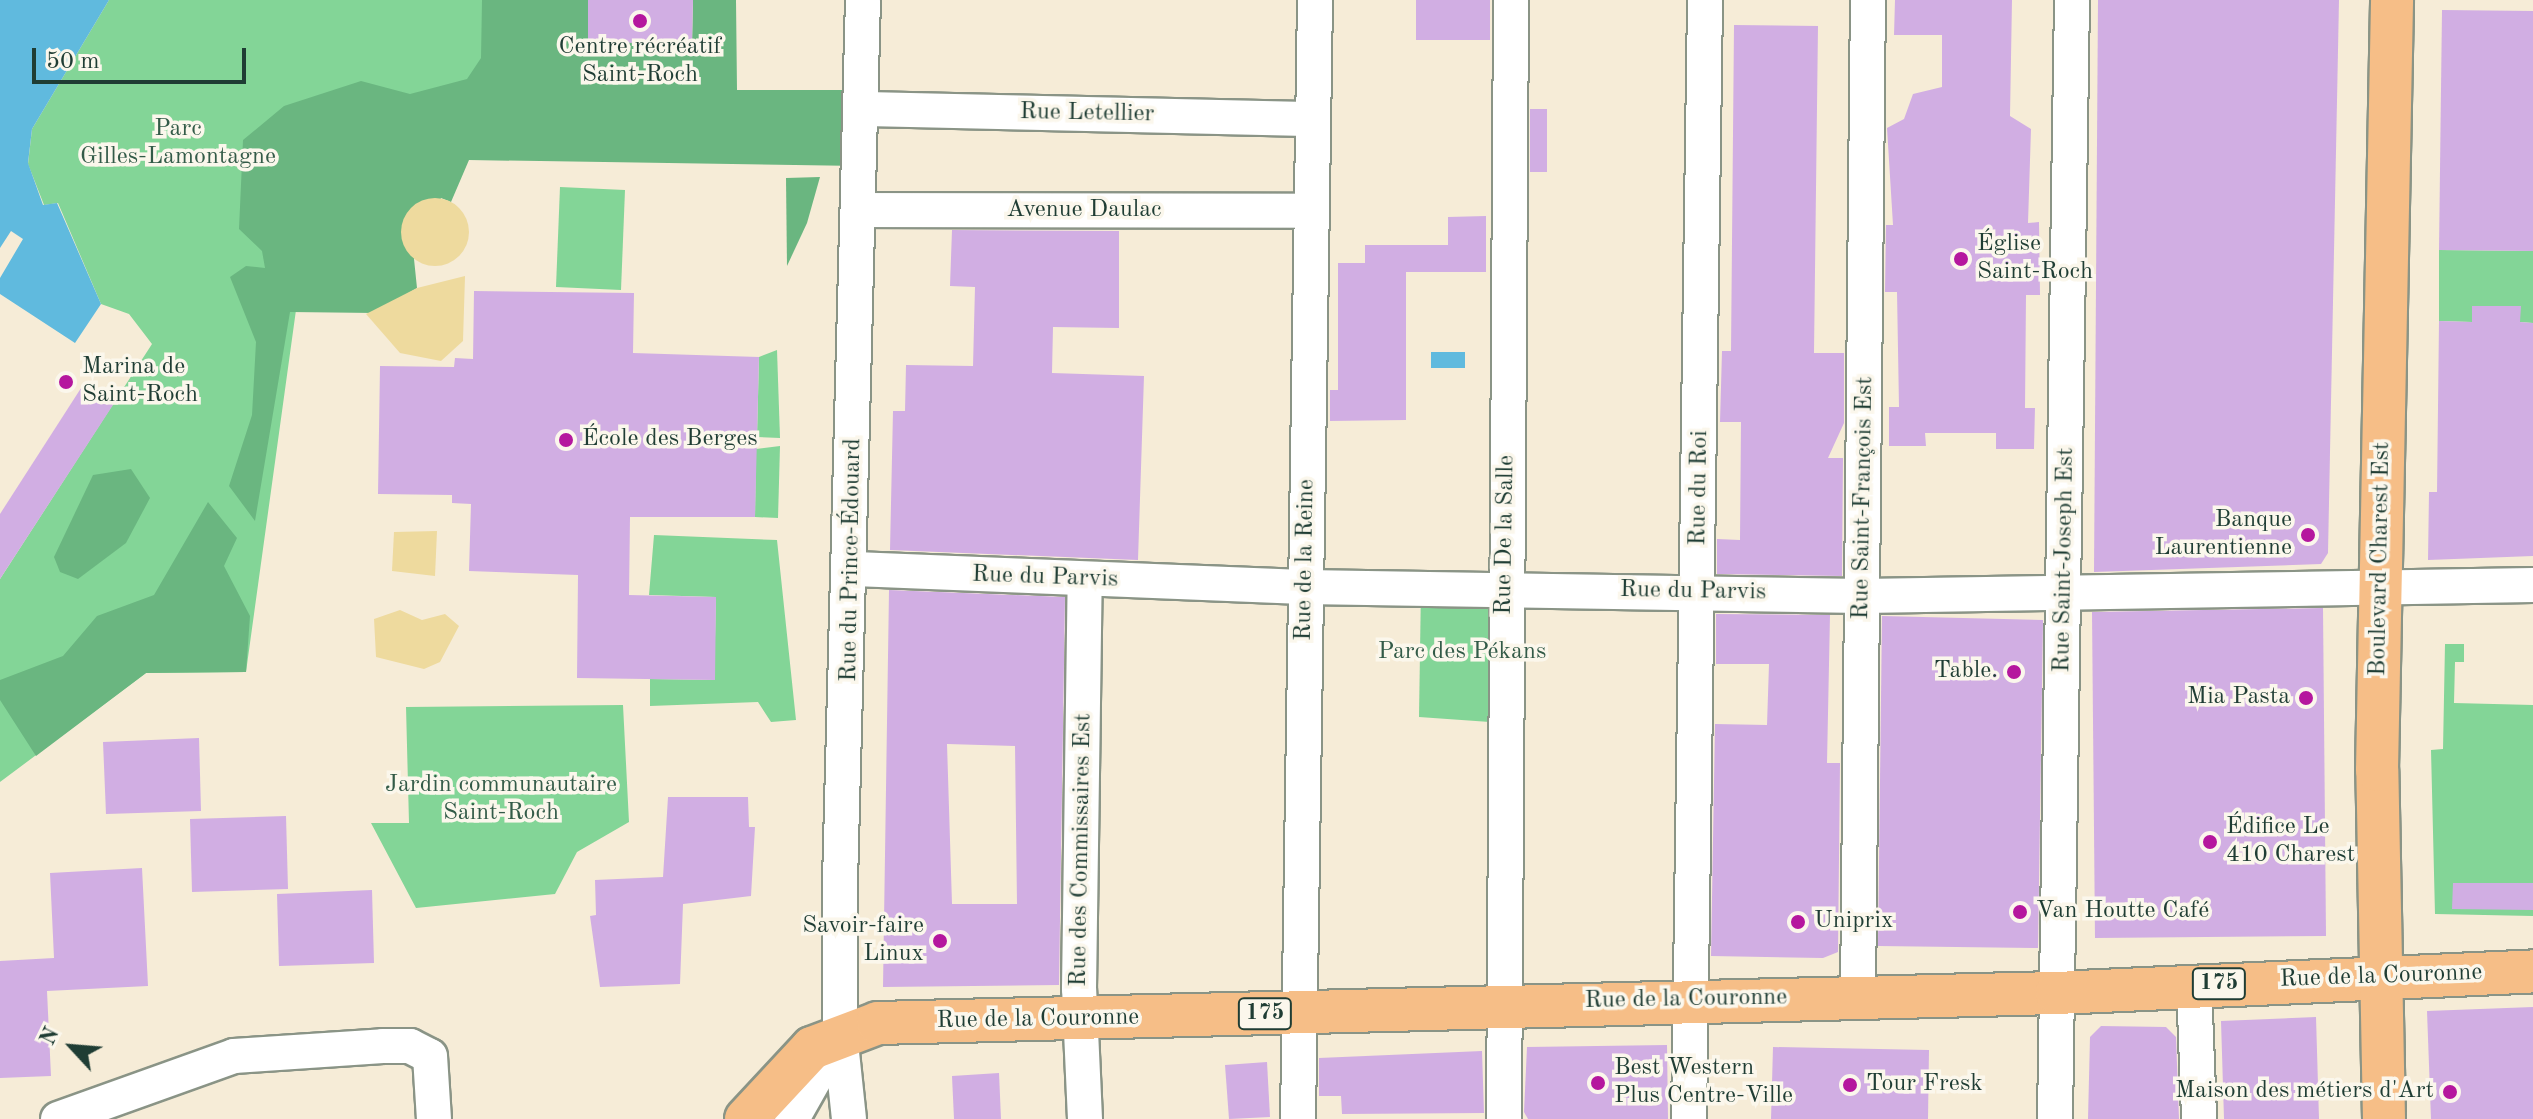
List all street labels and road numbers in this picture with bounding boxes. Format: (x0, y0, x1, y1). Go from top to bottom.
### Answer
street label: Rue Letellier (1019, 98, 1155, 130)
street label: Avenue Daulac (1006, 197, 1162, 225)
street label: Rue Saint-François Est (1847, 376, 1881, 620)
street label: Rue du Roi (1685, 430, 1715, 546)
street label: Rue du Prince-Édouard (835, 438, 869, 682)
street label: Boulevard Charest Est (2365, 442, 2397, 676)
street label: Rue Saint-Joseph Est (2049, 447, 2081, 673)
street label: Rue De la Salle (1490, 455, 1522, 615)
street label: Rue de la Reine (1290, 479, 1322, 641)
street label: Rue du Parvis (971, 561, 1119, 595)
street label: Rue du Parvis (1620, 576, 1766, 608)
street label: Rue des Commissaires Est (1065, 713, 1099, 987)
street label: Rue de la Couronne (2279, 959, 2483, 995)
road number: 175 (2191, 966, 2247, 1002)
street label: Rue de la Couronne (1584, 984, 1788, 1016)
road number: 175 (1237, 996, 1293, 1032)
street label: Rue de la Couronne (936, 1004, 1140, 1036)

